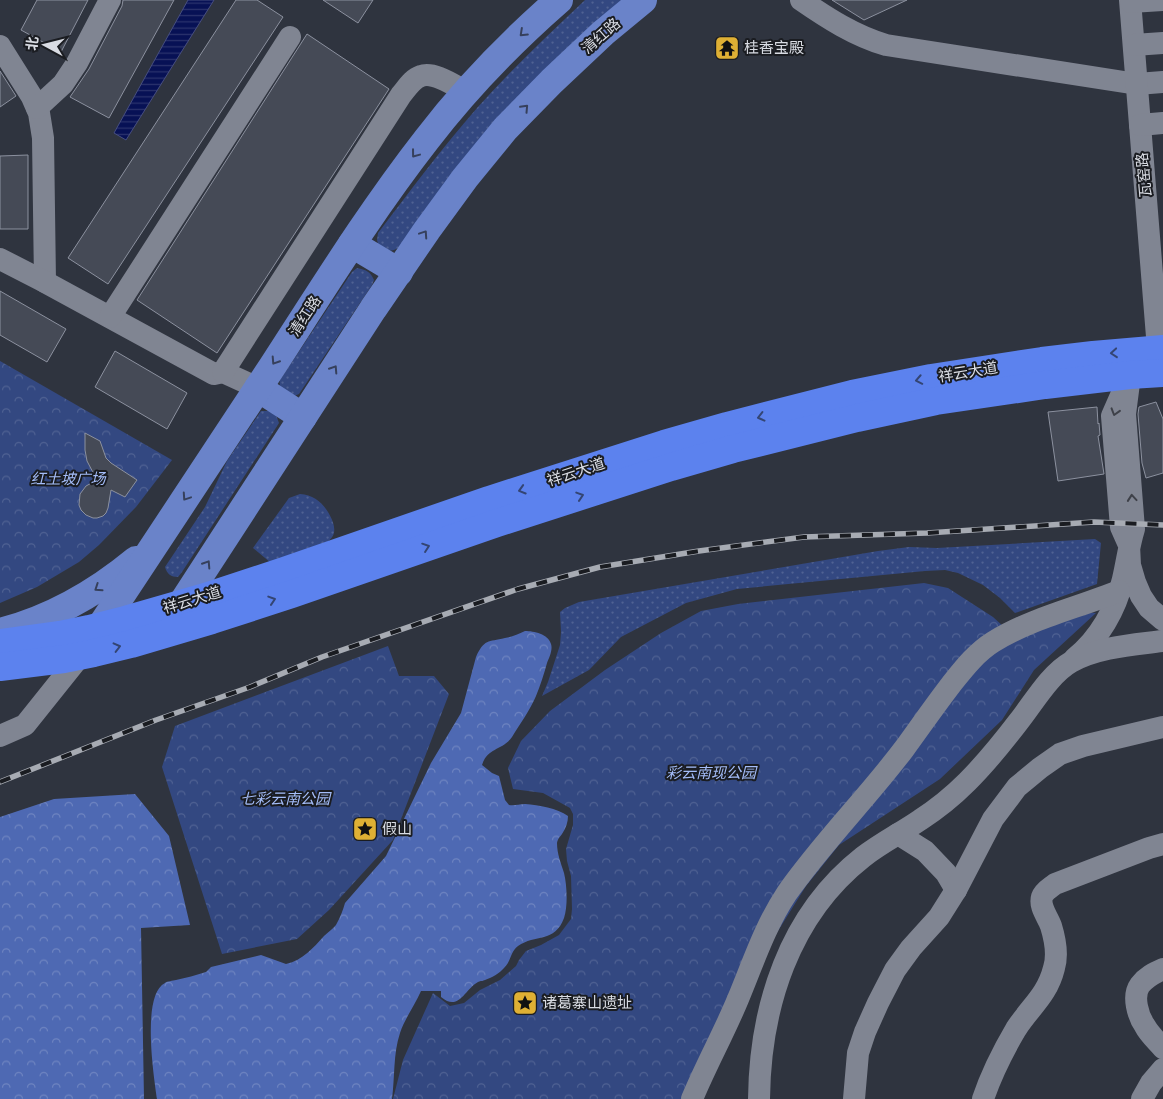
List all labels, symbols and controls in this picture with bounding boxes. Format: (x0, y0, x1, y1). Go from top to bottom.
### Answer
street label: 清红路 (577, 13, 624, 58)
north arrow (20, 20, 70, 70)
one-way arrow (520, 27, 529, 36)
text: 北 (21, 35, 42, 51)
temple icon: 桂香宝殿 (714, 35, 740, 61)
place label: 桂香宝殿 (744, 37, 804, 57)
one-way arrow (520, 104, 529, 113)
one-way arrow (412, 148, 421, 158)
street label: 瓦窑路 (1131, 152, 1155, 198)
one-way arrow (418, 230, 427, 240)
street label: 清红路 (284, 291, 325, 340)
one-way arrow (1110, 347, 1118, 358)
one-way arrow (272, 356, 282, 365)
street label: 祥云大道 (937, 356, 999, 386)
one-way arrow (328, 366, 337, 375)
one-way arrow (914, 374, 923, 385)
one-way arrow (1110, 407, 1120, 416)
one-way arrow (756, 411, 765, 422)
street label: 祥云大道 (544, 452, 607, 490)
park label: 红土坡广场 (30, 468, 107, 488)
one-way arrow (518, 484, 526, 494)
one-way arrow (183, 491, 192, 501)
one-way arrow (576, 492, 584, 502)
one-way arrow (1127, 493, 1138, 501)
one-way arrow (421, 543, 430, 553)
one-way arrow (201, 561, 210, 570)
street label: 祥云大道 (160, 581, 223, 617)
one-way arrow (94, 582, 104, 591)
one-way arrow (268, 596, 276, 606)
one-way arrow (112, 642, 121, 653)
park label: 彩云南现公园 (666, 762, 758, 782)
park label: 七彩云南公园 (240, 788, 332, 808)
place icon: 假山 (352, 816, 378, 842)
place label: 假山 (382, 818, 412, 838)
place icon: 诸葛寨山遗址 (512, 990, 538, 1016)
place label: 诸葛寨山遗址 (542, 992, 632, 1012)

